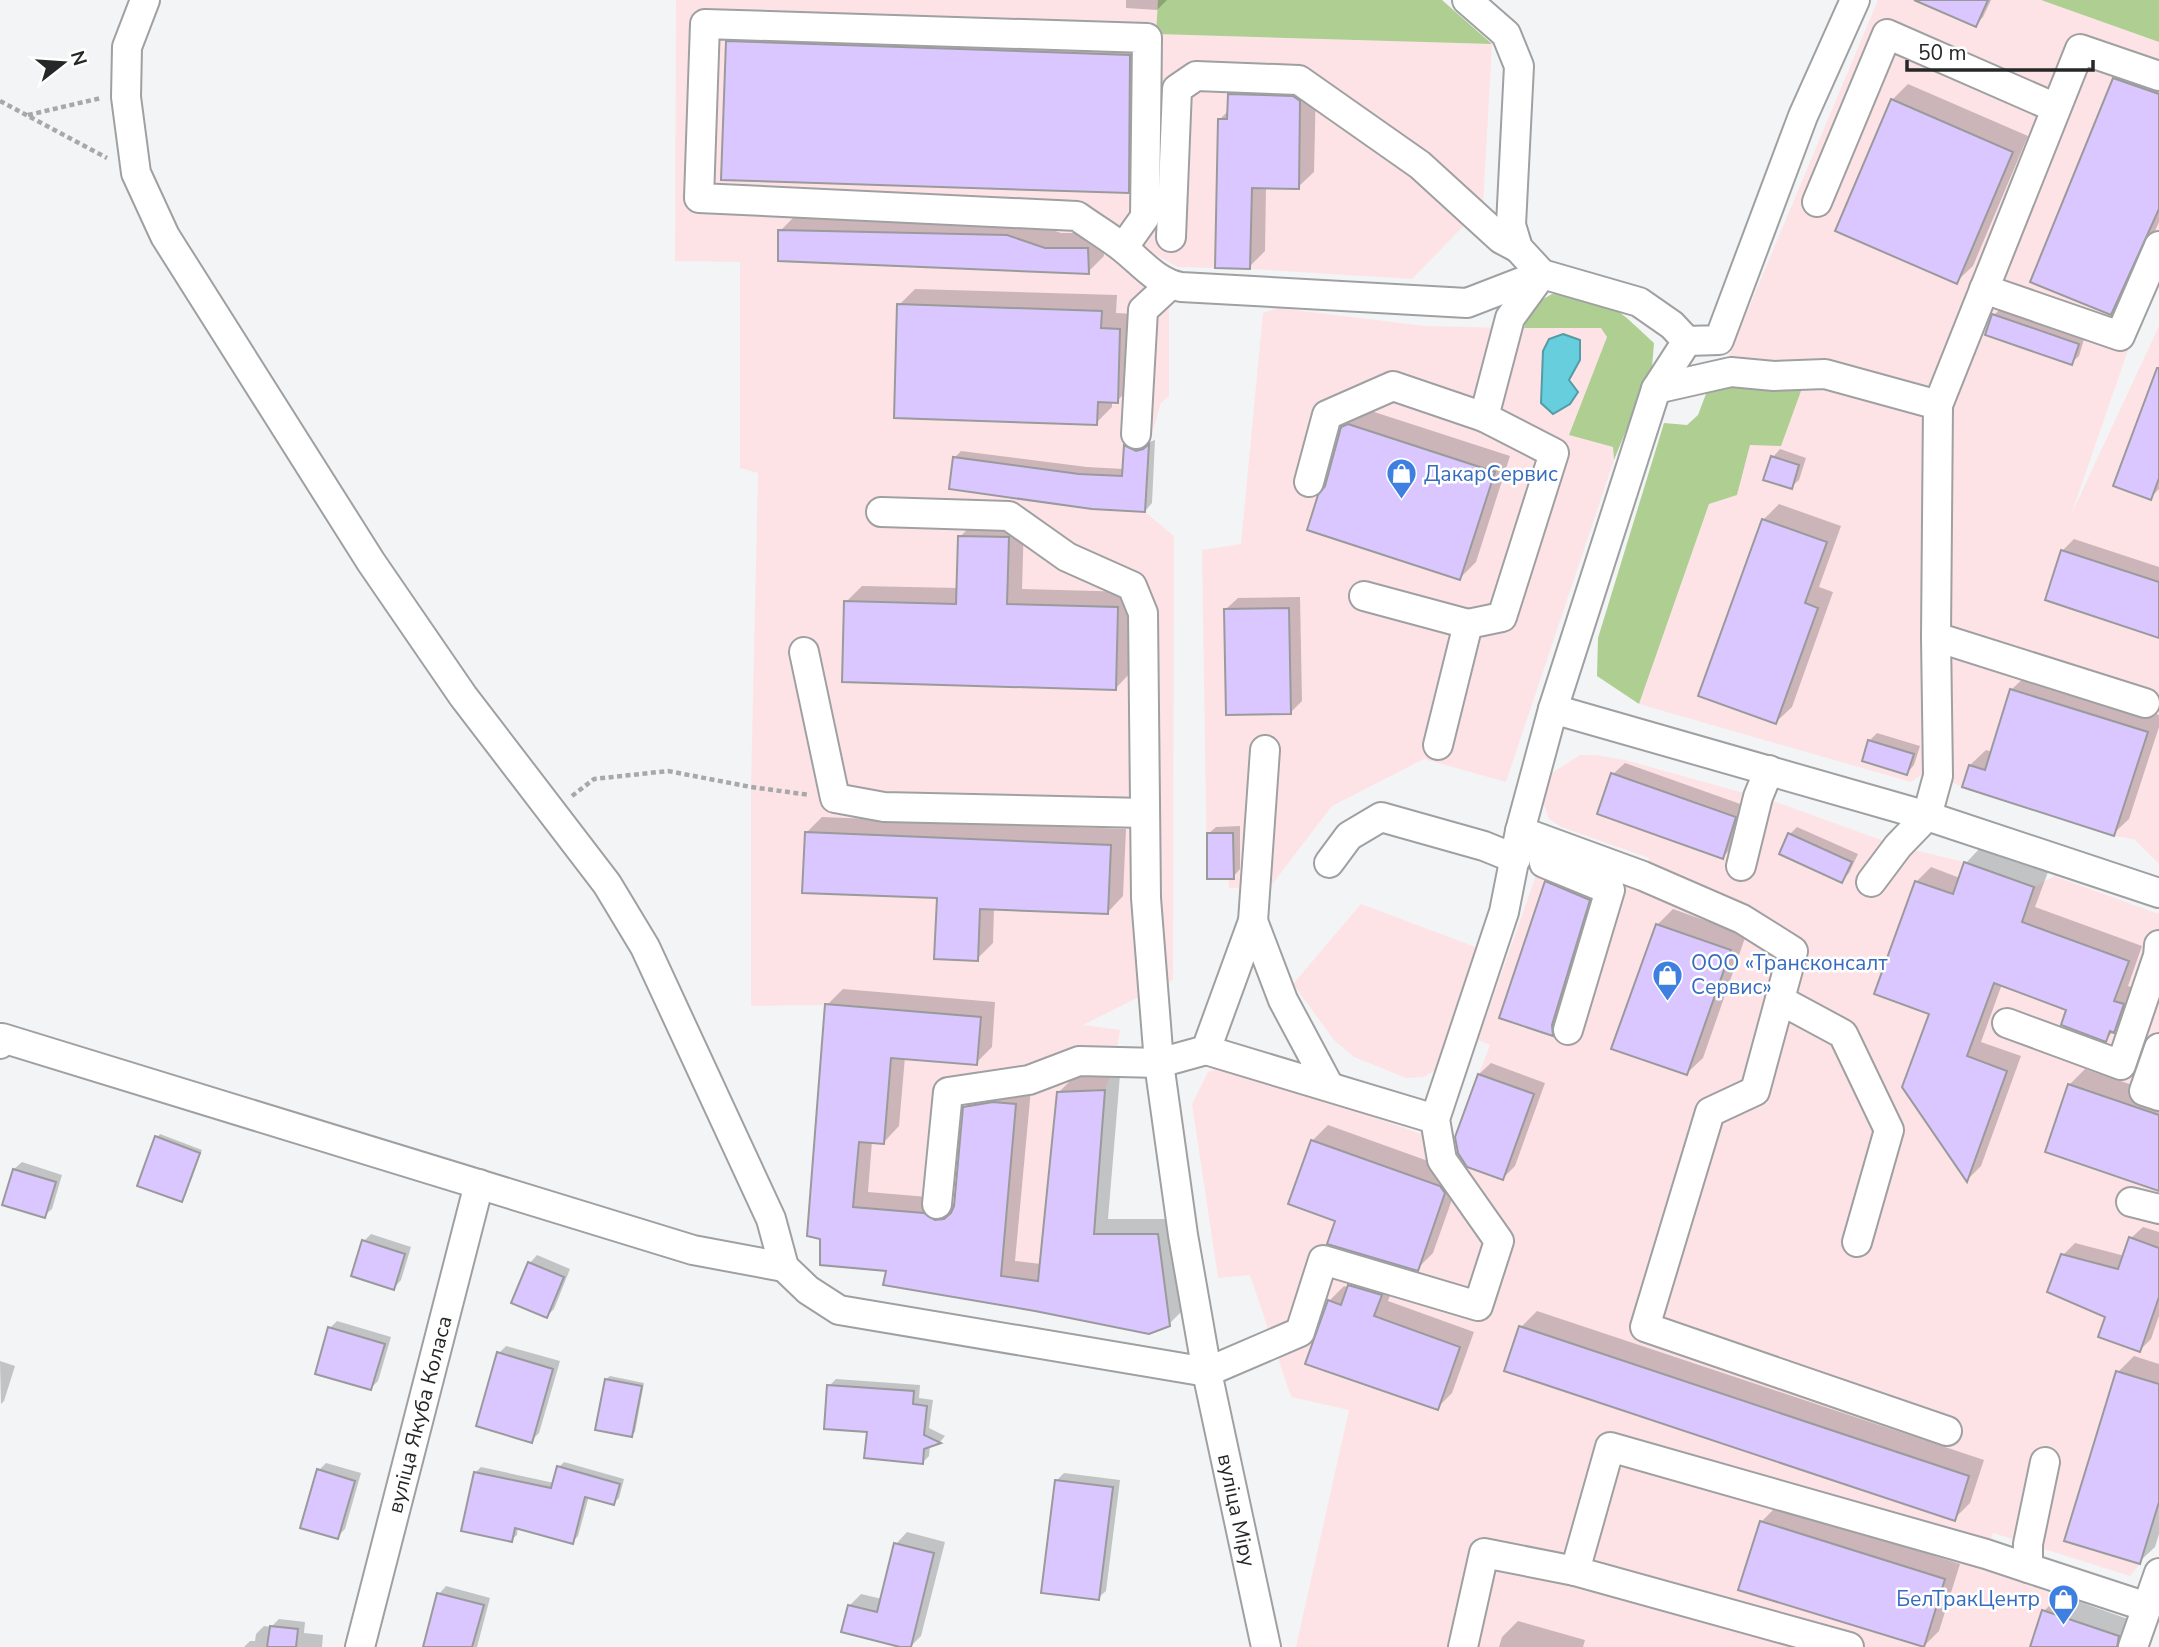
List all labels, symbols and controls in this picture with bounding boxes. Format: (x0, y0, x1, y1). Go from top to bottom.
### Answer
north arrow (28, 28, 98, 98)
scale bar (1907, 28, 2092, 72)
text: 50 m (1918, 39, 1967, 67)
text: N (64, 48, 93, 69)
shop icon: ДакарСервис (1384, 457, 1418, 501)
place label: ДакарСервис (1424, 460, 1558, 488)
place label: ООО «Трансконсалт Сервис» (1691, 949, 1888, 1001)
shop icon: ООО «Трансконсалт Сервис» (1651, 958, 1685, 1002)
street label: вуліца Якуба Коласа (381, 1313, 459, 1516)
street label: вуліца Міру (1211, 1451, 1262, 1569)
shop icon: БелТракЦентр (2046, 1582, 2080, 1626)
place label: БелТракЦентр (1896, 1585, 2040, 1613)

